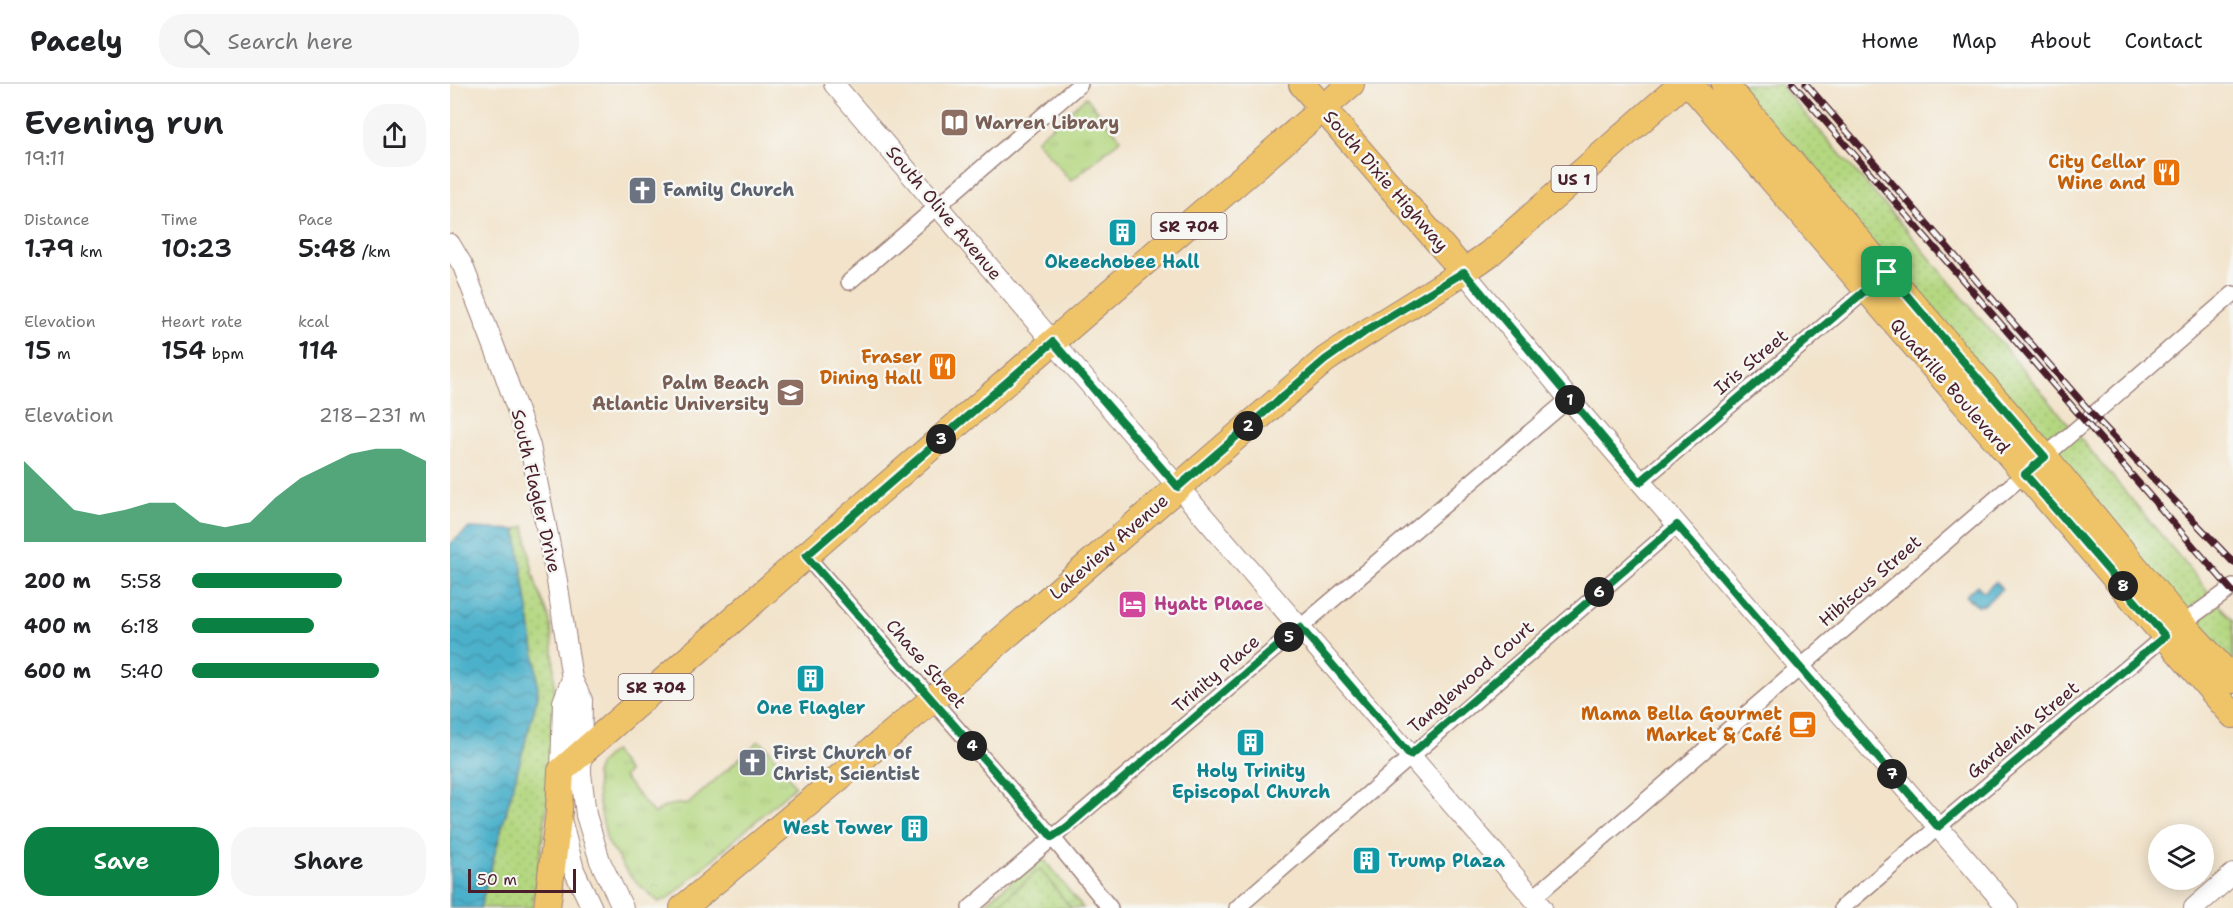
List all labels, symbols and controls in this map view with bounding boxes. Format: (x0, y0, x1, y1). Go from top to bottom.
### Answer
search box (159, 14, 579, 68)
text: Pacely (30, 22, 123, 60)
icon: search (180, 25, 213, 58)
text: Search here (228, 27, 353, 56)
text: Home (1861, 27, 1919, 55)
text: Map (1952, 27, 1997, 55)
text: About (2030, 27, 2091, 55)
text: Contact (2124, 27, 2203, 55)
text: Evening run (24, 100, 224, 145)
button: share (363, 104, 426, 167)
street label: South Dixie Highway (1318, 105, 1454, 257)
library icon: Warren Library (938, 107, 970, 139)
place label: Warren Library (975, 111, 1119, 135)
street label: South Olive Avenue (881, 141, 1007, 285)
text: 19:11 (24, 145, 65, 171)
place label: City Cellar Wine and (2048, 150, 2146, 195)
restaurant icon: City Cellar Wine and (2151, 156, 2183, 188)
road number: US 1 (1552, 166, 1596, 192)
church icon: Family Church (626, 174, 658, 206)
place label: Family Church (663, 178, 794, 202)
text: Distance (24, 209, 90, 230)
text: Time (161, 209, 198, 230)
text: Pace (298, 209, 333, 230)
road number: SR 704 (1152, 213, 1227, 239)
building icon: Okeechobee Hall (1106, 217, 1138, 249)
text: 1.79 (24, 230, 74, 265)
text: 10:23 (161, 230, 232, 265)
text: 5:48 (298, 230, 357, 265)
text: km (74, 241, 102, 262)
text: /km (357, 241, 391, 262)
pin (1861, 246, 1912, 297)
place label: Okeechobee Hall (1044, 250, 1200, 274)
icon: arrive (1870, 255, 1903, 288)
text: Elevation (24, 311, 96, 332)
text: Heart rate (161, 311, 243, 332)
text: kcal (298, 311, 329, 332)
street label: Quadrille Boulevard (1885, 313, 2015, 459)
street label: Iris Street (1709, 324, 1793, 400)
text: 15 (24, 332, 51, 367)
text: 154 (161, 332, 206, 367)
text: 114 (298, 332, 338, 367)
text: m (51, 343, 71, 364)
text: bpm (206, 343, 244, 364)
place label: Fraser Dining Hall (820, 345, 922, 390)
restaurant icon: Fraser Dining Hall (927, 351, 959, 383)
place label: Palm Beach Atlantic University (592, 371, 769, 416)
school or university icon: Palm Beach Atlantic University (774, 377, 806, 409)
pin: 1 (1555, 385, 1585, 415)
text: 1 (1566, 389, 1574, 410)
text: Elevation (24, 402, 114, 428)
text: 218–231 m (319, 402, 426, 428)
street label: South Flagler Drive (506, 407, 566, 575)
pin: 2 (1233, 411, 1263, 441)
text: 2 (1242, 415, 1254, 436)
pin: 3 (926, 424, 956, 454)
text: 3 (935, 428, 947, 449)
street label: Lakeview Avenue (1045, 489, 1173, 605)
street label: Hibiscus Street (1814, 530, 1926, 632)
text: 200 m (24, 568, 91, 594)
text: 5:58 (120, 568, 162, 594)
pin: 8 (2108, 571, 2138, 601)
text: 8 (2117, 575, 2129, 596)
pin: 6 (1584, 577, 1614, 607)
text: 6 (1593, 581, 1605, 602)
hotel icon: Hyatt Place (1117, 588, 1149, 620)
place label: Hyatt Place (1154, 592, 1264, 616)
text: 400 m (24, 613, 91, 639)
text: 6:18 (120, 613, 159, 639)
street label: Chase Street (881, 614, 972, 714)
street label: Tanglewood Court (1403, 615, 1539, 738)
pin: 5 (1274, 622, 1304, 652)
text: 5 (1284, 626, 1294, 647)
street label: Trinity Place (1167, 630, 1265, 718)
text: 600 m (24, 658, 91, 684)
text: 5:40 (120, 658, 164, 684)
building icon: One Flagler (795, 663, 827, 695)
road number: SR 704 (618, 674, 694, 700)
street label: Gardenia Street (1962, 676, 2084, 784)
place label: One Flagler (757, 696, 866, 720)
place label: Mama Bella Gourmet Market & Café (1581, 702, 1782, 747)
cafe icon: Mama Bella Gourmet Market & Café (1787, 708, 1819, 740)
building icon: Holy Trinity Episcopal Church (1235, 726, 1267, 758)
pin: 4 (957, 731, 987, 761)
text: 4 (966, 735, 978, 756)
place label: First Church of Christ, Scientist (773, 741, 920, 786)
church icon: First Church of Christ, Scientist (736, 747, 768, 779)
place label: Holy Trinity Episcopal Church (1172, 759, 1330, 804)
pin: 7 (1877, 759, 1907, 789)
text: 7 (1886, 763, 1898, 784)
building icon: West Tower (898, 812, 930, 844)
place label: West Tower (783, 816, 893, 840)
map controls (2148, 824, 2214, 890)
button: layers (2148, 824, 2214, 890)
button: Save (24, 827, 219, 896)
button: Share (231, 827, 426, 896)
building icon: Trump Plaza (1351, 845, 1383, 877)
place label: Trump Plaza (1388, 849, 1506, 873)
scale bar (468, 866, 576, 894)
text: 50 m (477, 869, 517, 890)

